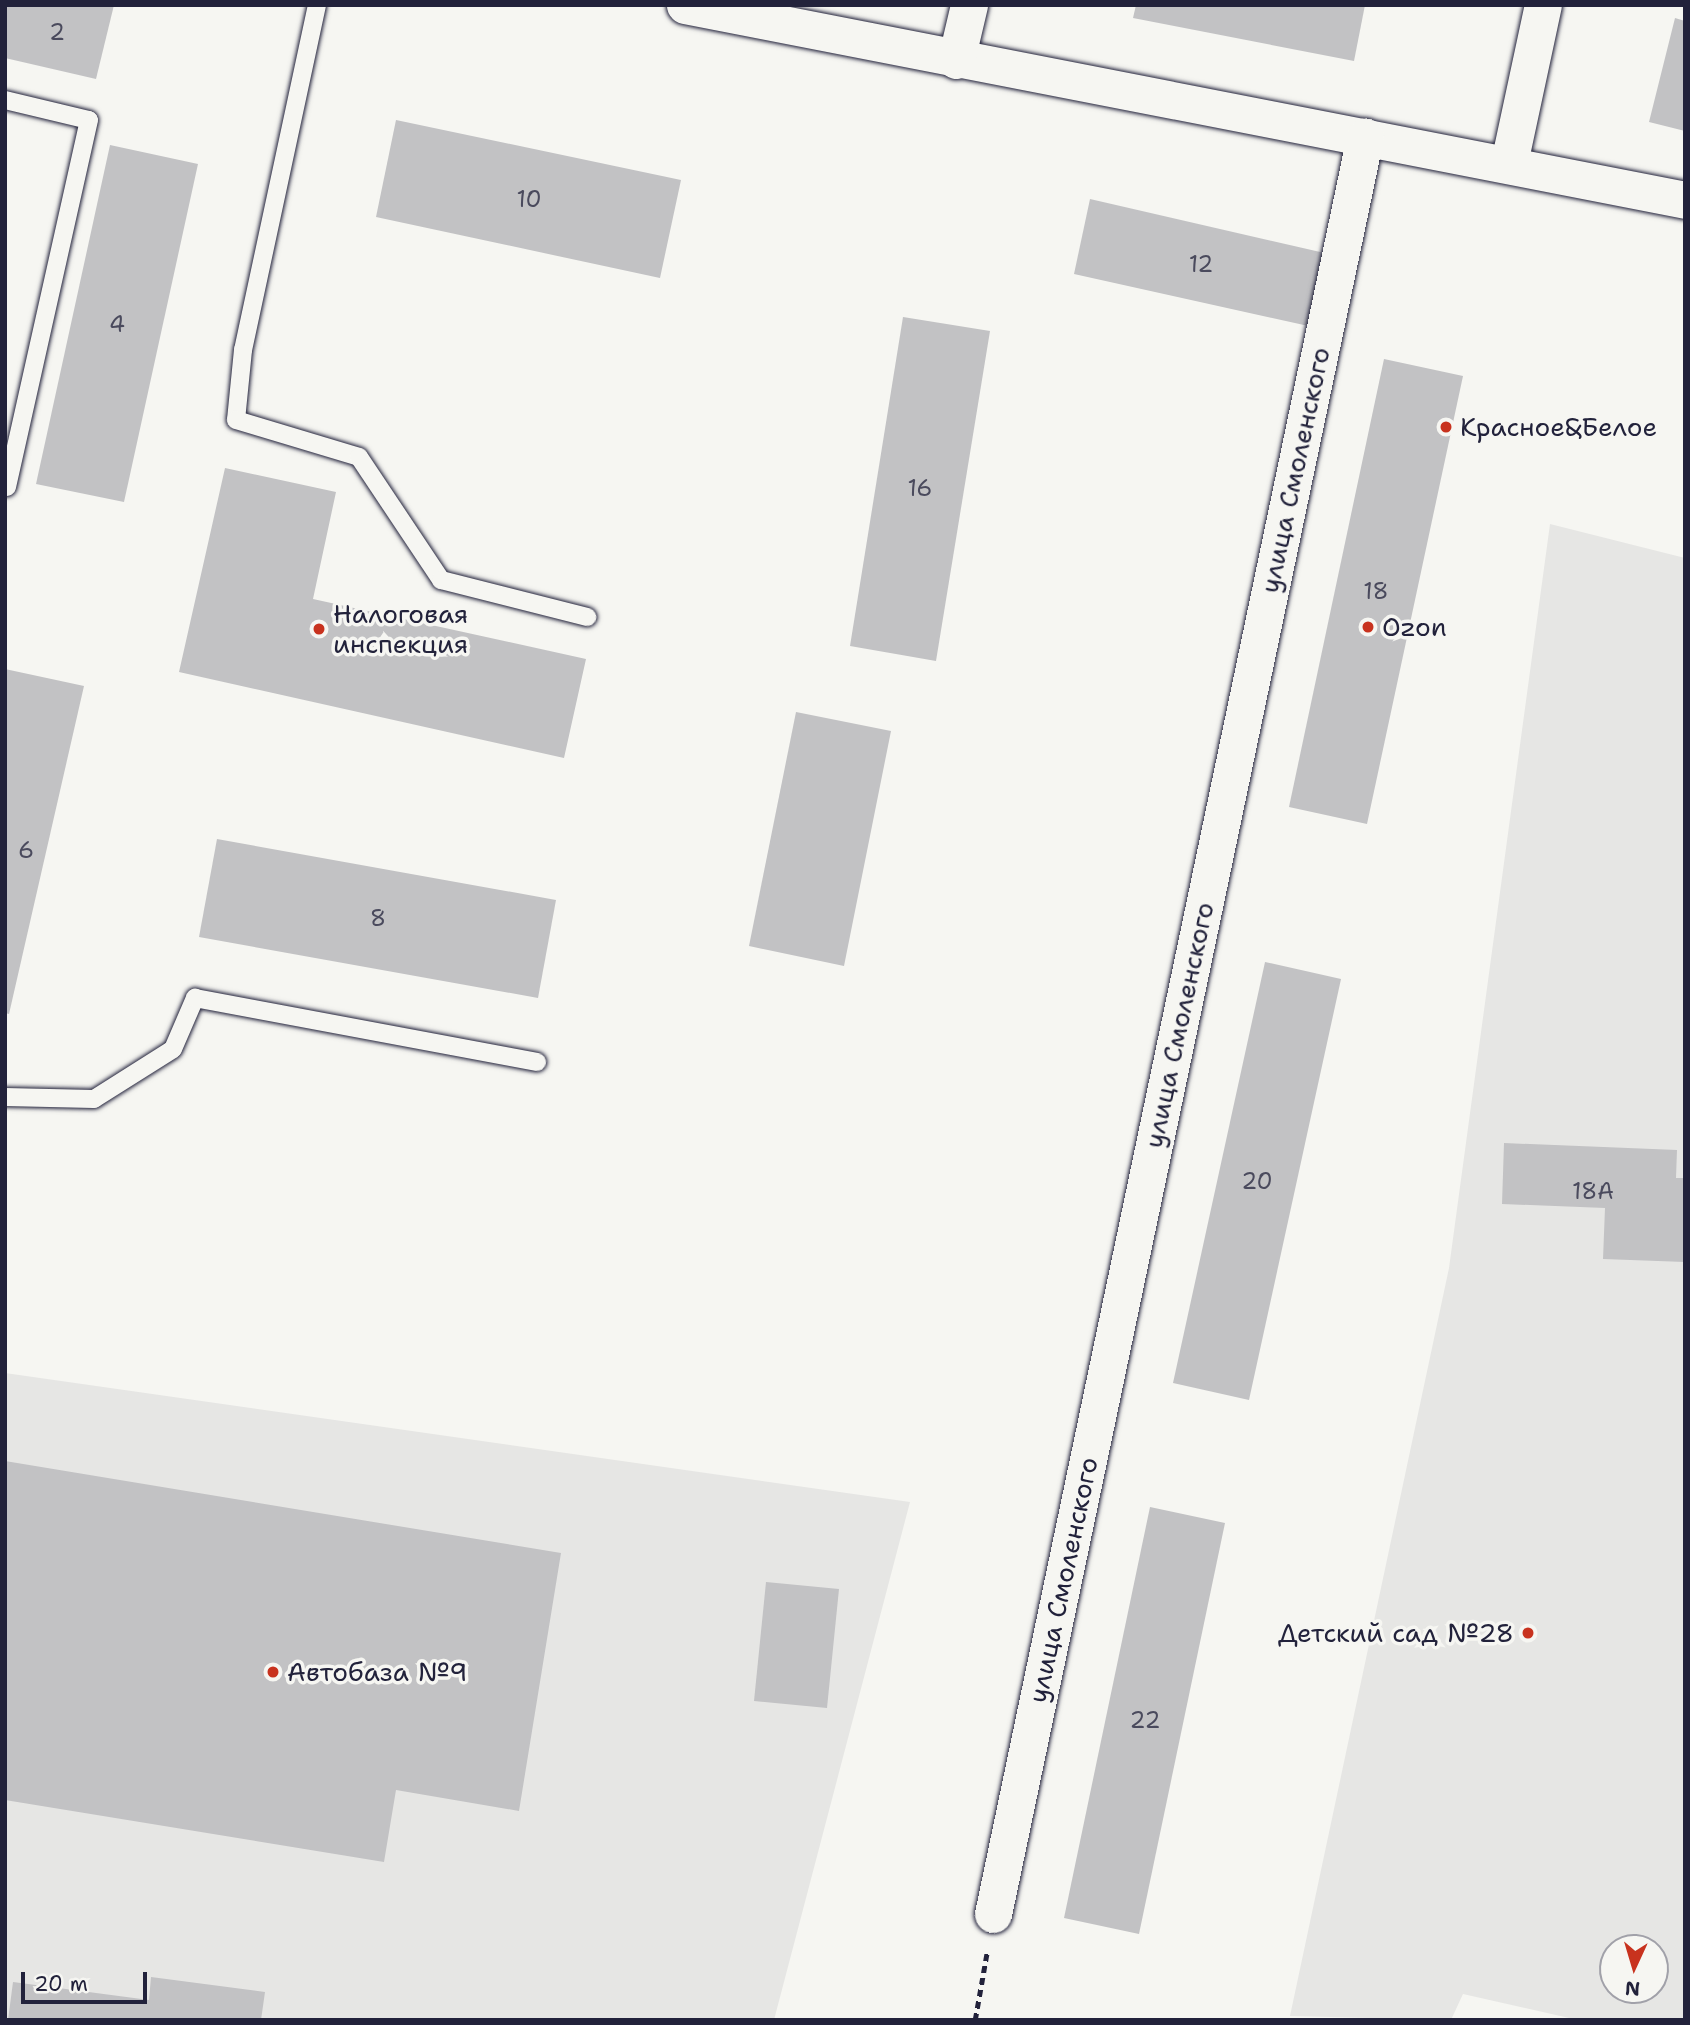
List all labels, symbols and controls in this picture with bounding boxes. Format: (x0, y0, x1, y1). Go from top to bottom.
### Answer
house number: 2 (49, 18, 65, 46)
house number: 10 (516, 185, 542, 213)
house number: 12 (1189, 250, 1213, 278)
house number: 4 (109, 310, 125, 338)
street label: улица Смоленского (1254, 344, 1336, 596)
place label: Красное&Белое (1460, 411, 1657, 443)
marker: Красное&Белое (1438, 419, 1454, 435)
house number: 16 (908, 474, 932, 502)
house number: 18 (1363, 577, 1389, 605)
place label: Налоговая инспекция (333, 598, 468, 660)
place label: Ozon (1382, 611, 1447, 643)
marker: Ozon (1360, 619, 1376, 635)
marker: Налоговая инспекция (311, 621, 327, 637)
house number: 6 (18, 836, 34, 864)
street label: улица Смоленского (1138, 899, 1220, 1151)
house number: 8 (370, 904, 386, 932)
house number: 20 (1241, 1167, 1273, 1195)
house number: 18А (1572, 1177, 1614, 1205)
street label: улица Смоленского (1022, 1454, 1104, 1706)
place label: Детский сад №28 (1278, 1617, 1514, 1649)
marker: Детский сад №28 (1520, 1625, 1536, 1641)
place label: Автобаза №9 (287, 1656, 467, 1688)
marker: Автобаза №9 (265, 1664, 281, 1680)
house number: 22 (1129, 1706, 1161, 1734)
north arrow (1599, 1934, 1669, 2004)
scale bar (24, 1958, 150, 2002)
text: 20 m (34, 1970, 88, 1998)
text: N (1624, 1975, 1641, 2001)

